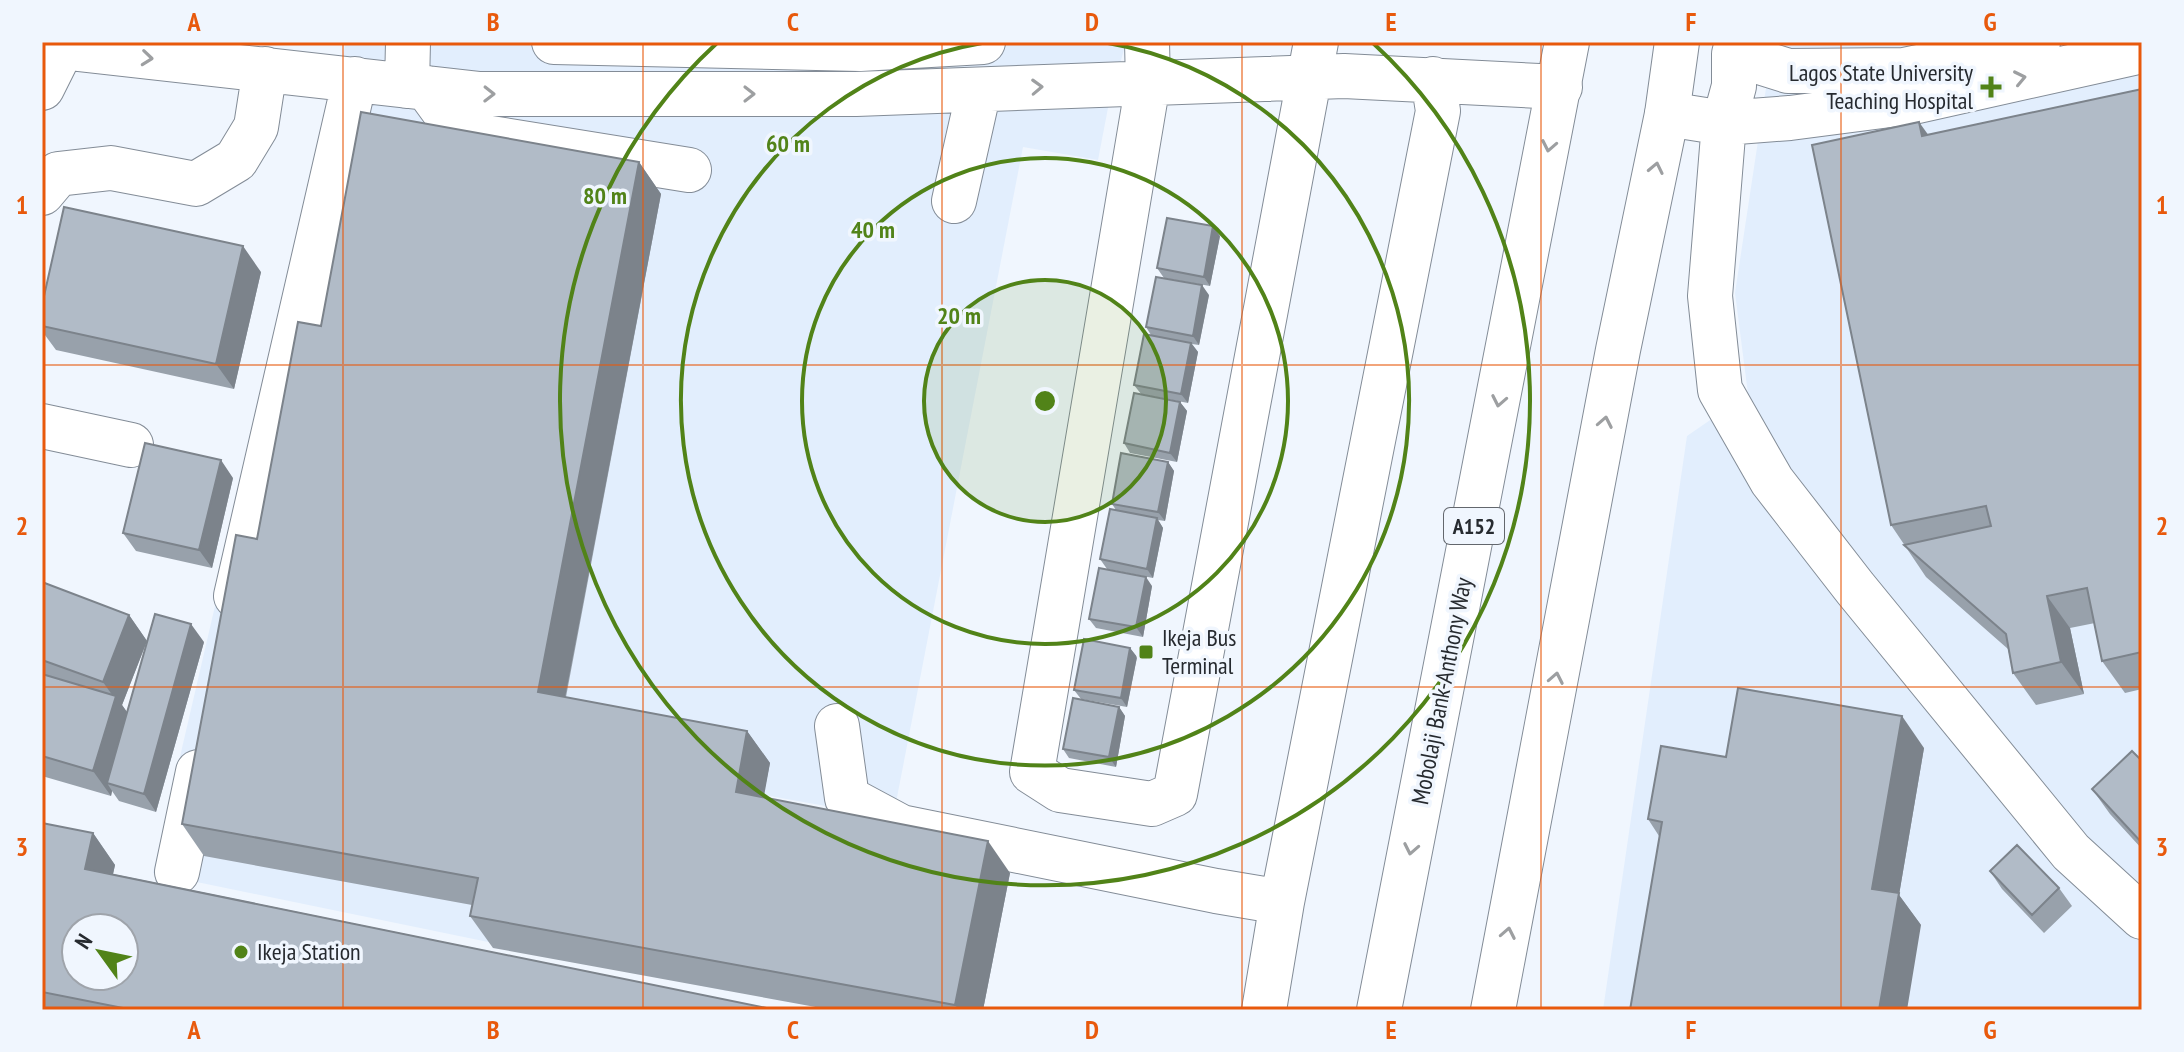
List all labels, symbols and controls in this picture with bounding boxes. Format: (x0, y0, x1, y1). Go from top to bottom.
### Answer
text: A (186, 5, 201, 38)
text: B (487, 5, 500, 38)
text: C (787, 5, 799, 38)
text: D (1085, 5, 1099, 38)
text: E (1385, 5, 1397, 38)
text: F (1686, 5, 1697, 38)
text: G (1983, 5, 1997, 38)
one-way arrow (141, 49, 154, 66)
place label: Lagos State University Teaching Hospital (1789, 57, 1973, 116)
one-way arrow (2013, 70, 2027, 87)
marker: Lagos State University Teaching Hospital (1980, 76, 2002, 98)
one-way arrow (1031, 79, 1044, 96)
one-way arrow (483, 85, 496, 103)
one-way arrow (743, 85, 756, 103)
text: 60 m (766, 128, 810, 159)
one-way arrow (1541, 140, 1558, 153)
one-way arrow (1647, 161, 1664, 175)
text: 80 m (583, 180, 627, 211)
text: 1 (16, 188, 28, 221)
text: 1 (2156, 188, 2168, 221)
text: 40 m (851, 214, 895, 245)
text: 20 m (937, 300, 981, 331)
centre of rings (1031, 387, 1059, 415)
one-way arrow (1491, 395, 1508, 408)
one-way arrow (1595, 416, 1612, 429)
road number: A152 (1444, 508, 1504, 544)
text: 2 (16, 509, 28, 542)
text: 2 (2156, 509, 2168, 542)
street label: Mobolaji Bank-Anthony Way (1404, 575, 1479, 807)
place label: Ikeja Bus Terminal (1162, 622, 1236, 681)
marker: Ikeja Bus Terminal (1137, 643, 1155, 661)
one-way arrow (1547, 672, 1564, 685)
text: 3 (16, 830, 28, 863)
text: 3 (2156, 830, 2168, 863)
one-way arrow (1403, 842, 1420, 856)
north arrow (60, 912, 140, 992)
one-way arrow (1498, 927, 1515, 940)
text: N (68, 928, 98, 954)
place label: Ikeja Station (257, 936, 361, 967)
marker: Ikeja Station (232, 943, 250, 961)
text: A (186, 1013, 201, 1046)
text: B (487, 1013, 500, 1046)
text: C (787, 1013, 799, 1046)
text: D (1085, 1013, 1099, 1046)
text: E (1385, 1013, 1397, 1046)
text: F (1686, 1013, 1697, 1046)
text: G (1983, 1013, 1997, 1046)

